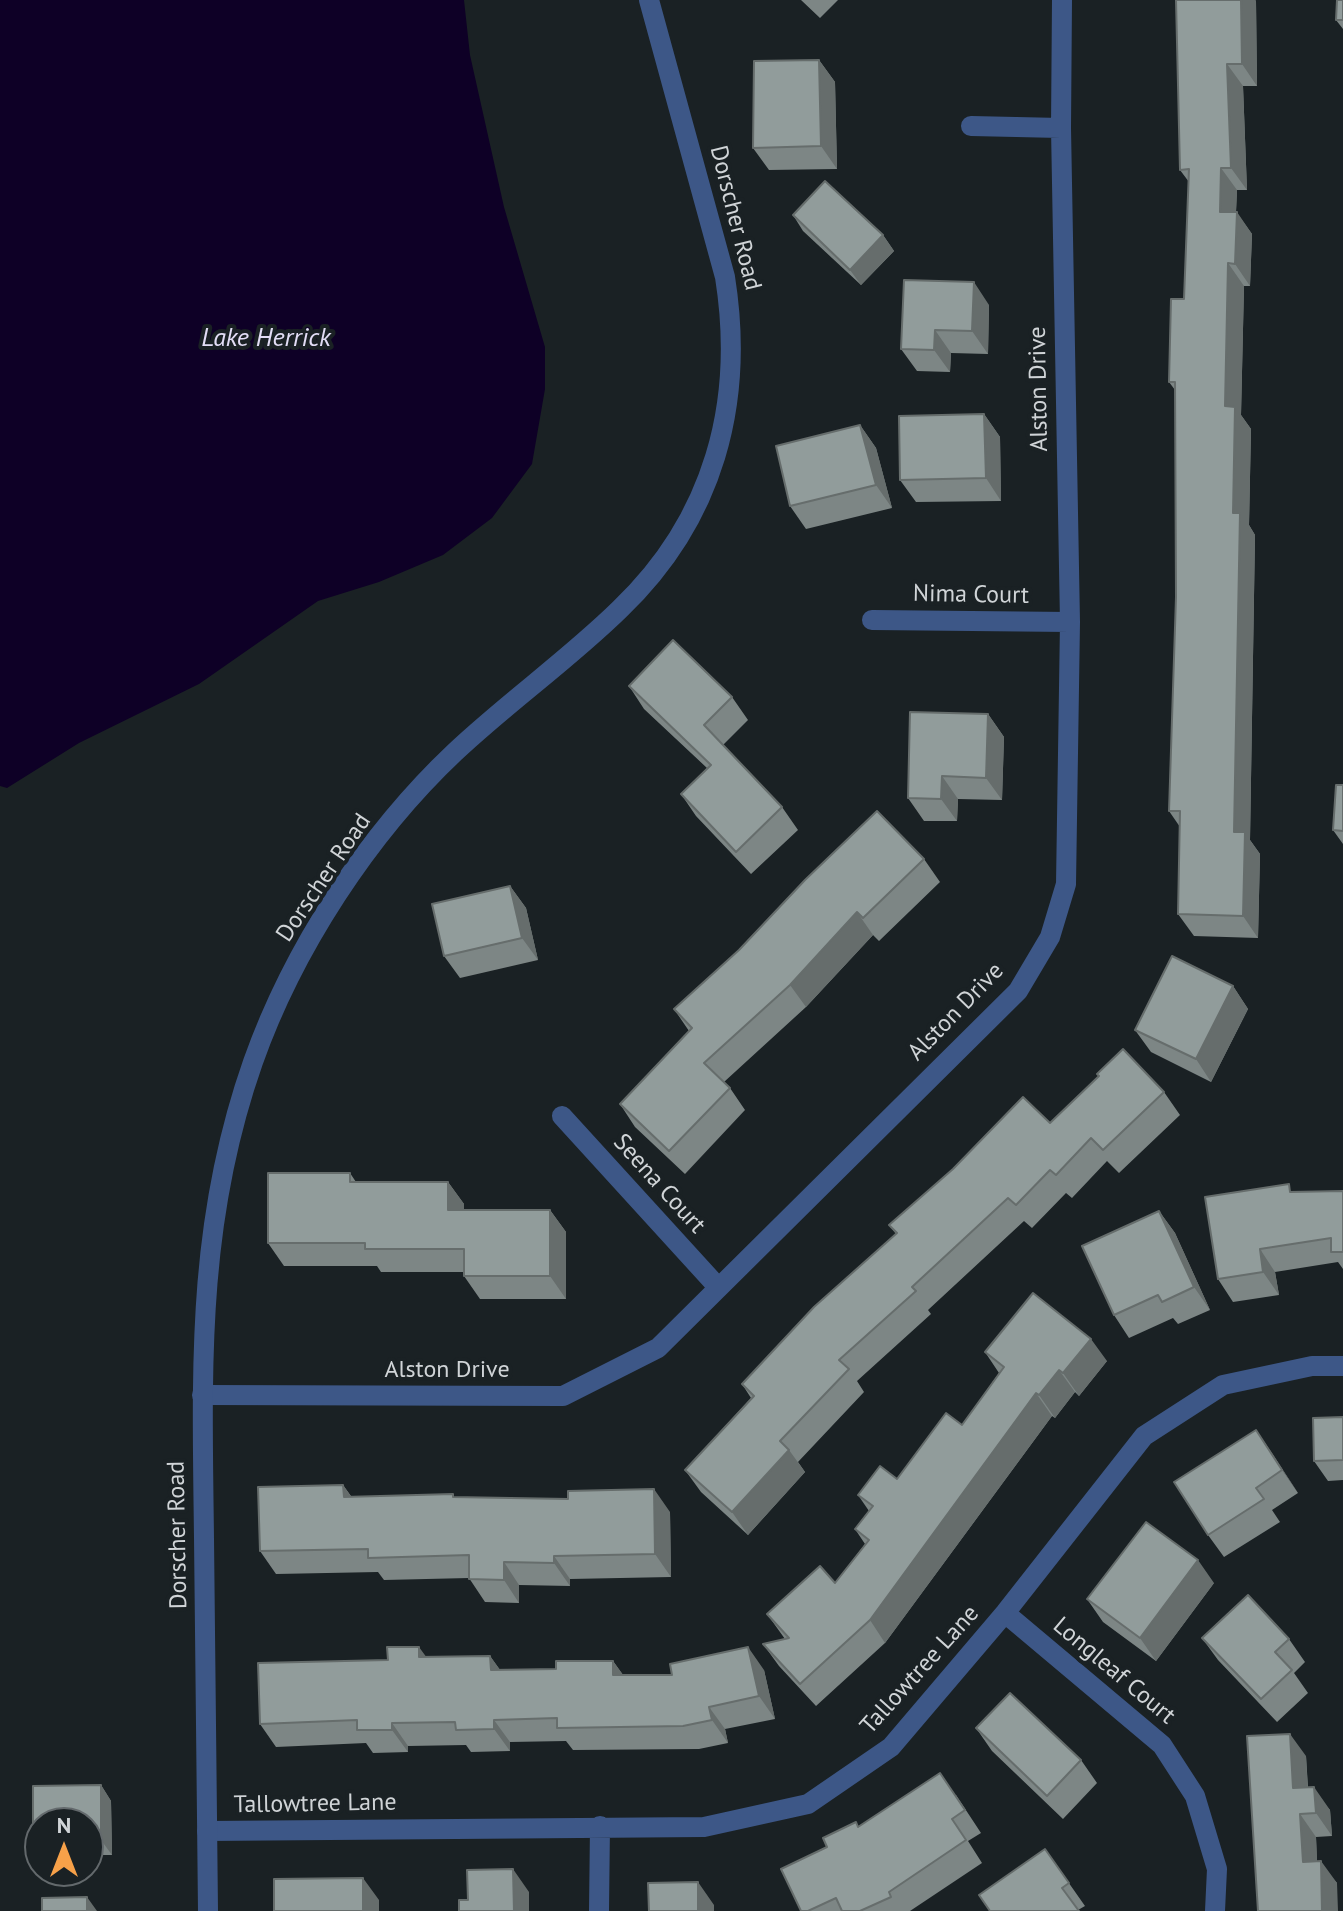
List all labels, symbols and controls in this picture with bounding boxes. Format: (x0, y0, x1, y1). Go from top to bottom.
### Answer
street label: Dorscher Road (703, 143, 767, 293)
water label: Lake Herrick (201, 323, 331, 355)
street label: Alston Drive (1024, 326, 1054, 452)
street label: Nima Court (913, 580, 1029, 610)
street label: Dorscher Road (271, 808, 377, 948)
street label: Alston Drive (902, 957, 1010, 1067)
street label: Seena Court (607, 1128, 711, 1240)
street label: Alston Drive (384, 1356, 510, 1384)
street label: Dorscher Road (162, 1461, 194, 1609)
street label: Tallowtree Lane (855, 1600, 985, 1740)
street label: Longleaf Court (1047, 1612, 1181, 1730)
street label: Tallowtree Lane (233, 1788, 397, 1820)
north arrow (24, 1807, 104, 1887)
text: N (57, 1811, 71, 1839)

